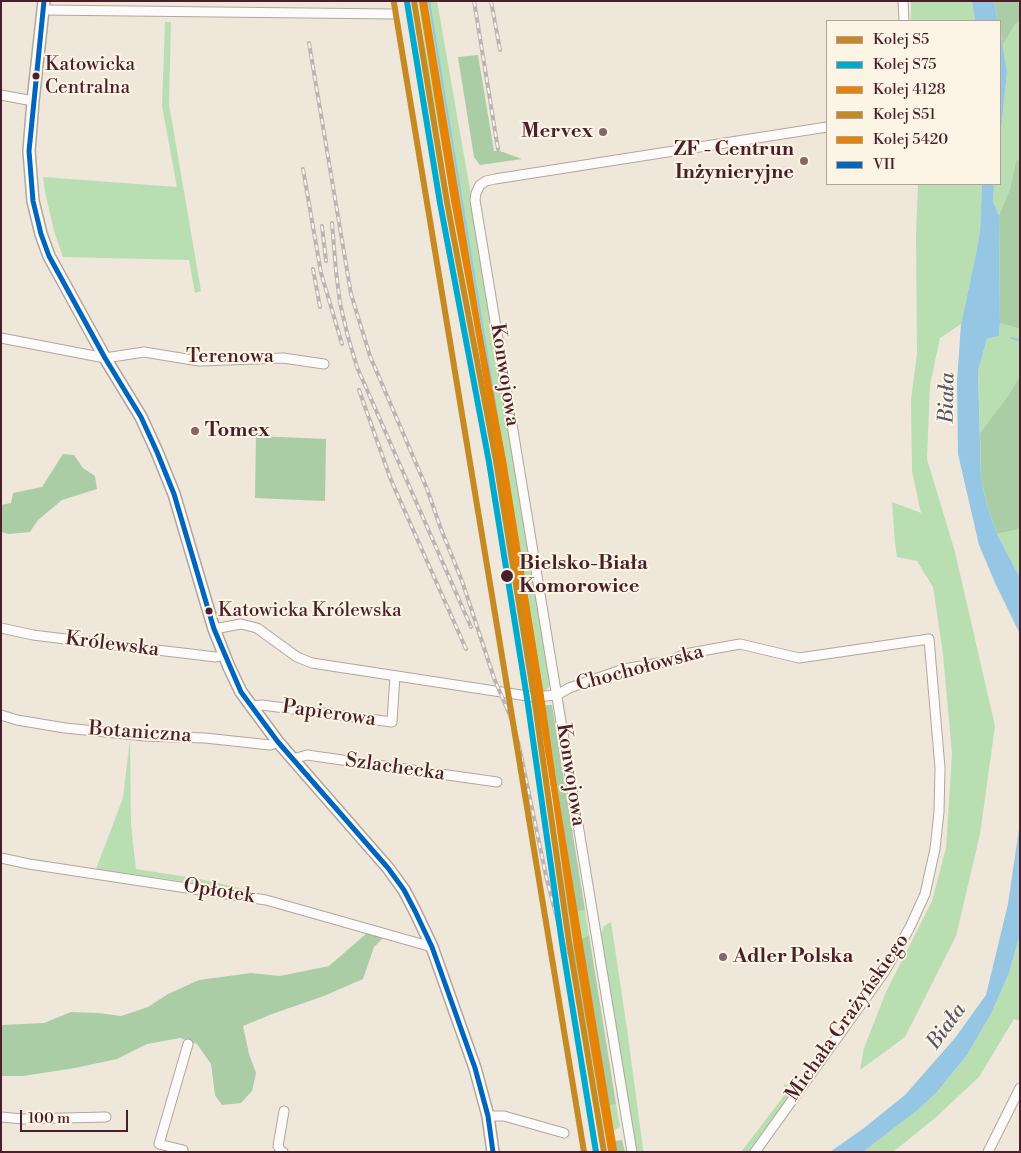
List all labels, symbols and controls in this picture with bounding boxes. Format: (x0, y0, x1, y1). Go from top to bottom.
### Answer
legend (826, 20, 1001, 185)
text: Kolej S5 (873, 30, 929, 49)
place label: Katowicka Centralna (45, 54, 135, 98)
text: Kolej S75 (873, 55, 936, 74)
marker: Katowicka Centralna (31, 71, 41, 81)
text: Kolej 4128 (873, 80, 946, 99)
text: Kolej S51 (873, 105, 936, 124)
place label: Mervex (521, 120, 593, 144)
marker: Mervex (597, 126, 609, 138)
text: Kolej 5420 (873, 130, 948, 149)
place label: ZF - Centrun Inżynieryjne (674, 138, 794, 185)
marker: ZF - Centrun Inżynieryjne (798, 155, 810, 167)
text: VII (873, 155, 895, 174)
street label: Konwojowa (484, 322, 524, 428)
street label: Terenowa (186, 345, 274, 369)
water label: Biała (935, 372, 961, 424)
place label: Tomex (205, 419, 270, 443)
marker: Tomex (189, 425, 201, 437)
place label: Bielsko-Biała Komorowice (519, 552, 648, 599)
marker: Bielsko-Biała Komorowice (499, 568, 515, 584)
place label: Katowicka Królewska (218, 600, 402, 622)
marker: Katowicka Królewska (204, 606, 214, 616)
street label: Królewska (64, 627, 160, 663)
street label: Chochołowska (574, 640, 706, 698)
street label: Papierowa (281, 696, 377, 732)
street label: Botaniczna (88, 717, 192, 749)
street label: Konwojowa (550, 722, 590, 828)
street label: Szlachecka (344, 749, 446, 787)
street label: Opłotek (182, 875, 256, 909)
street label: Michała Grażyńskiego (781, 930, 915, 1106)
place label: Adler Polska (733, 945, 853, 969)
marker: Adler Polska (717, 951, 729, 963)
water label: Biała (922, 999, 972, 1055)
scale bar (22, 1100, 130, 1132)
text: 100 m (28, 1109, 70, 1128)

